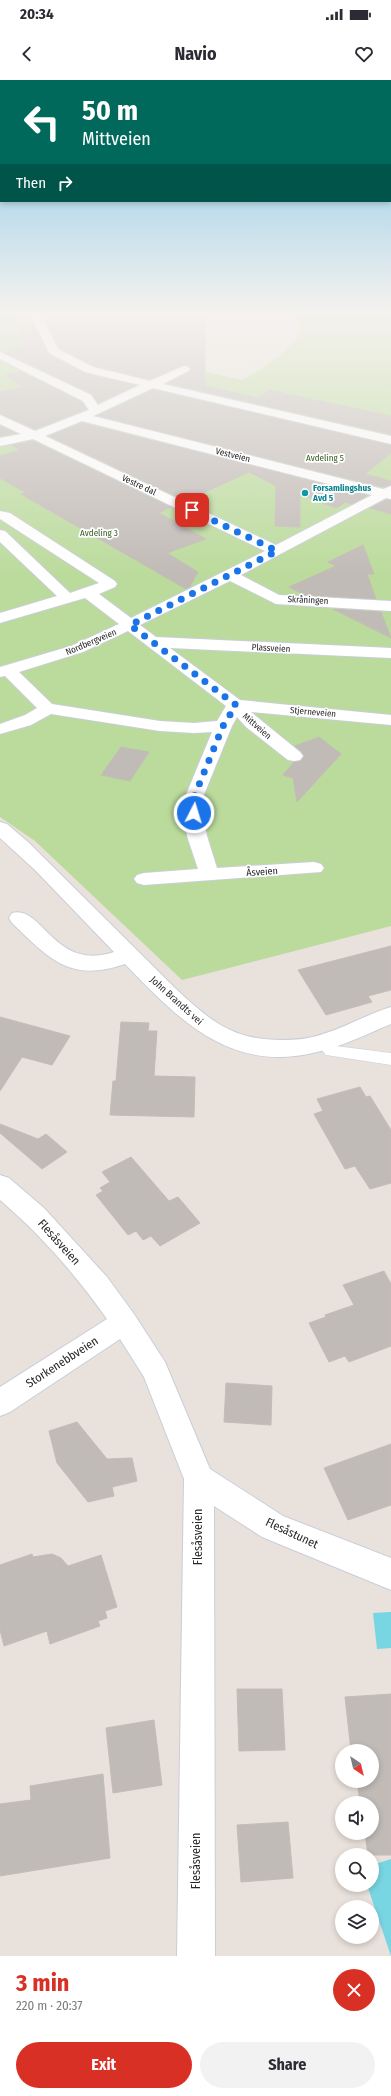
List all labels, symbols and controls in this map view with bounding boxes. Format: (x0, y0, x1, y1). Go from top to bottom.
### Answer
text: 20:34 (20, 5, 54, 23)
icon: back (16, 43, 38, 65)
text: Navio (174, 43, 217, 65)
icon: heart (353, 43, 375, 65)
text: 50 m (82, 94, 138, 127)
icon: left (16, 96, 68, 148)
text: Mittveien (82, 128, 151, 150)
icon: right (54, 172, 76, 194)
text: Then (16, 174, 46, 192)
street label: Vestveien (215, 446, 252, 464)
park label: Avdeling 5 (306, 453, 344, 463)
street label: Vestre dal (120, 473, 158, 498)
place label: Forsamlingshus Avd 5 (312, 483, 371, 503)
marker: Forsamlingshus Avd 5 (300, 488, 310, 498)
pin (175, 493, 209, 527)
icon: arrive (181, 499, 203, 521)
park label: Avdeling 3 (80, 528, 118, 538)
street label: Skråningen (287, 594, 329, 606)
street label: Nordbergveien (64, 627, 118, 657)
street label: Plassveien (251, 642, 291, 654)
street label: Stjerneveien (290, 705, 337, 719)
street label: Mittveien (241, 711, 273, 741)
position arrow (173, 792, 215, 834)
street label: Åsveien (246, 863, 278, 879)
street label: John Brandts vei (147, 974, 205, 1028)
street label: Flesåsveien (35, 1216, 83, 1268)
street label: Storkenebbveien (23, 1334, 101, 1390)
street label: Flesåsveien (191, 1509, 205, 1565)
street label: Flesåstunet (263, 1515, 321, 1551)
north arrow (335, 1744, 379, 1788)
map controls (335, 1744, 379, 1944)
button: sound (335, 1796, 379, 1840)
street label: Flesåsveien (189, 1833, 203, 1889)
button: search (335, 1848, 379, 1892)
button: layers (335, 1900, 379, 1944)
text: 3 min (16, 1969, 69, 1997)
button: close (333, 1969, 375, 2011)
text: 220 m · 20:37 (16, 1998, 83, 2013)
button: Exit (16, 2042, 192, 2088)
button: Share (200, 2042, 375, 2088)

